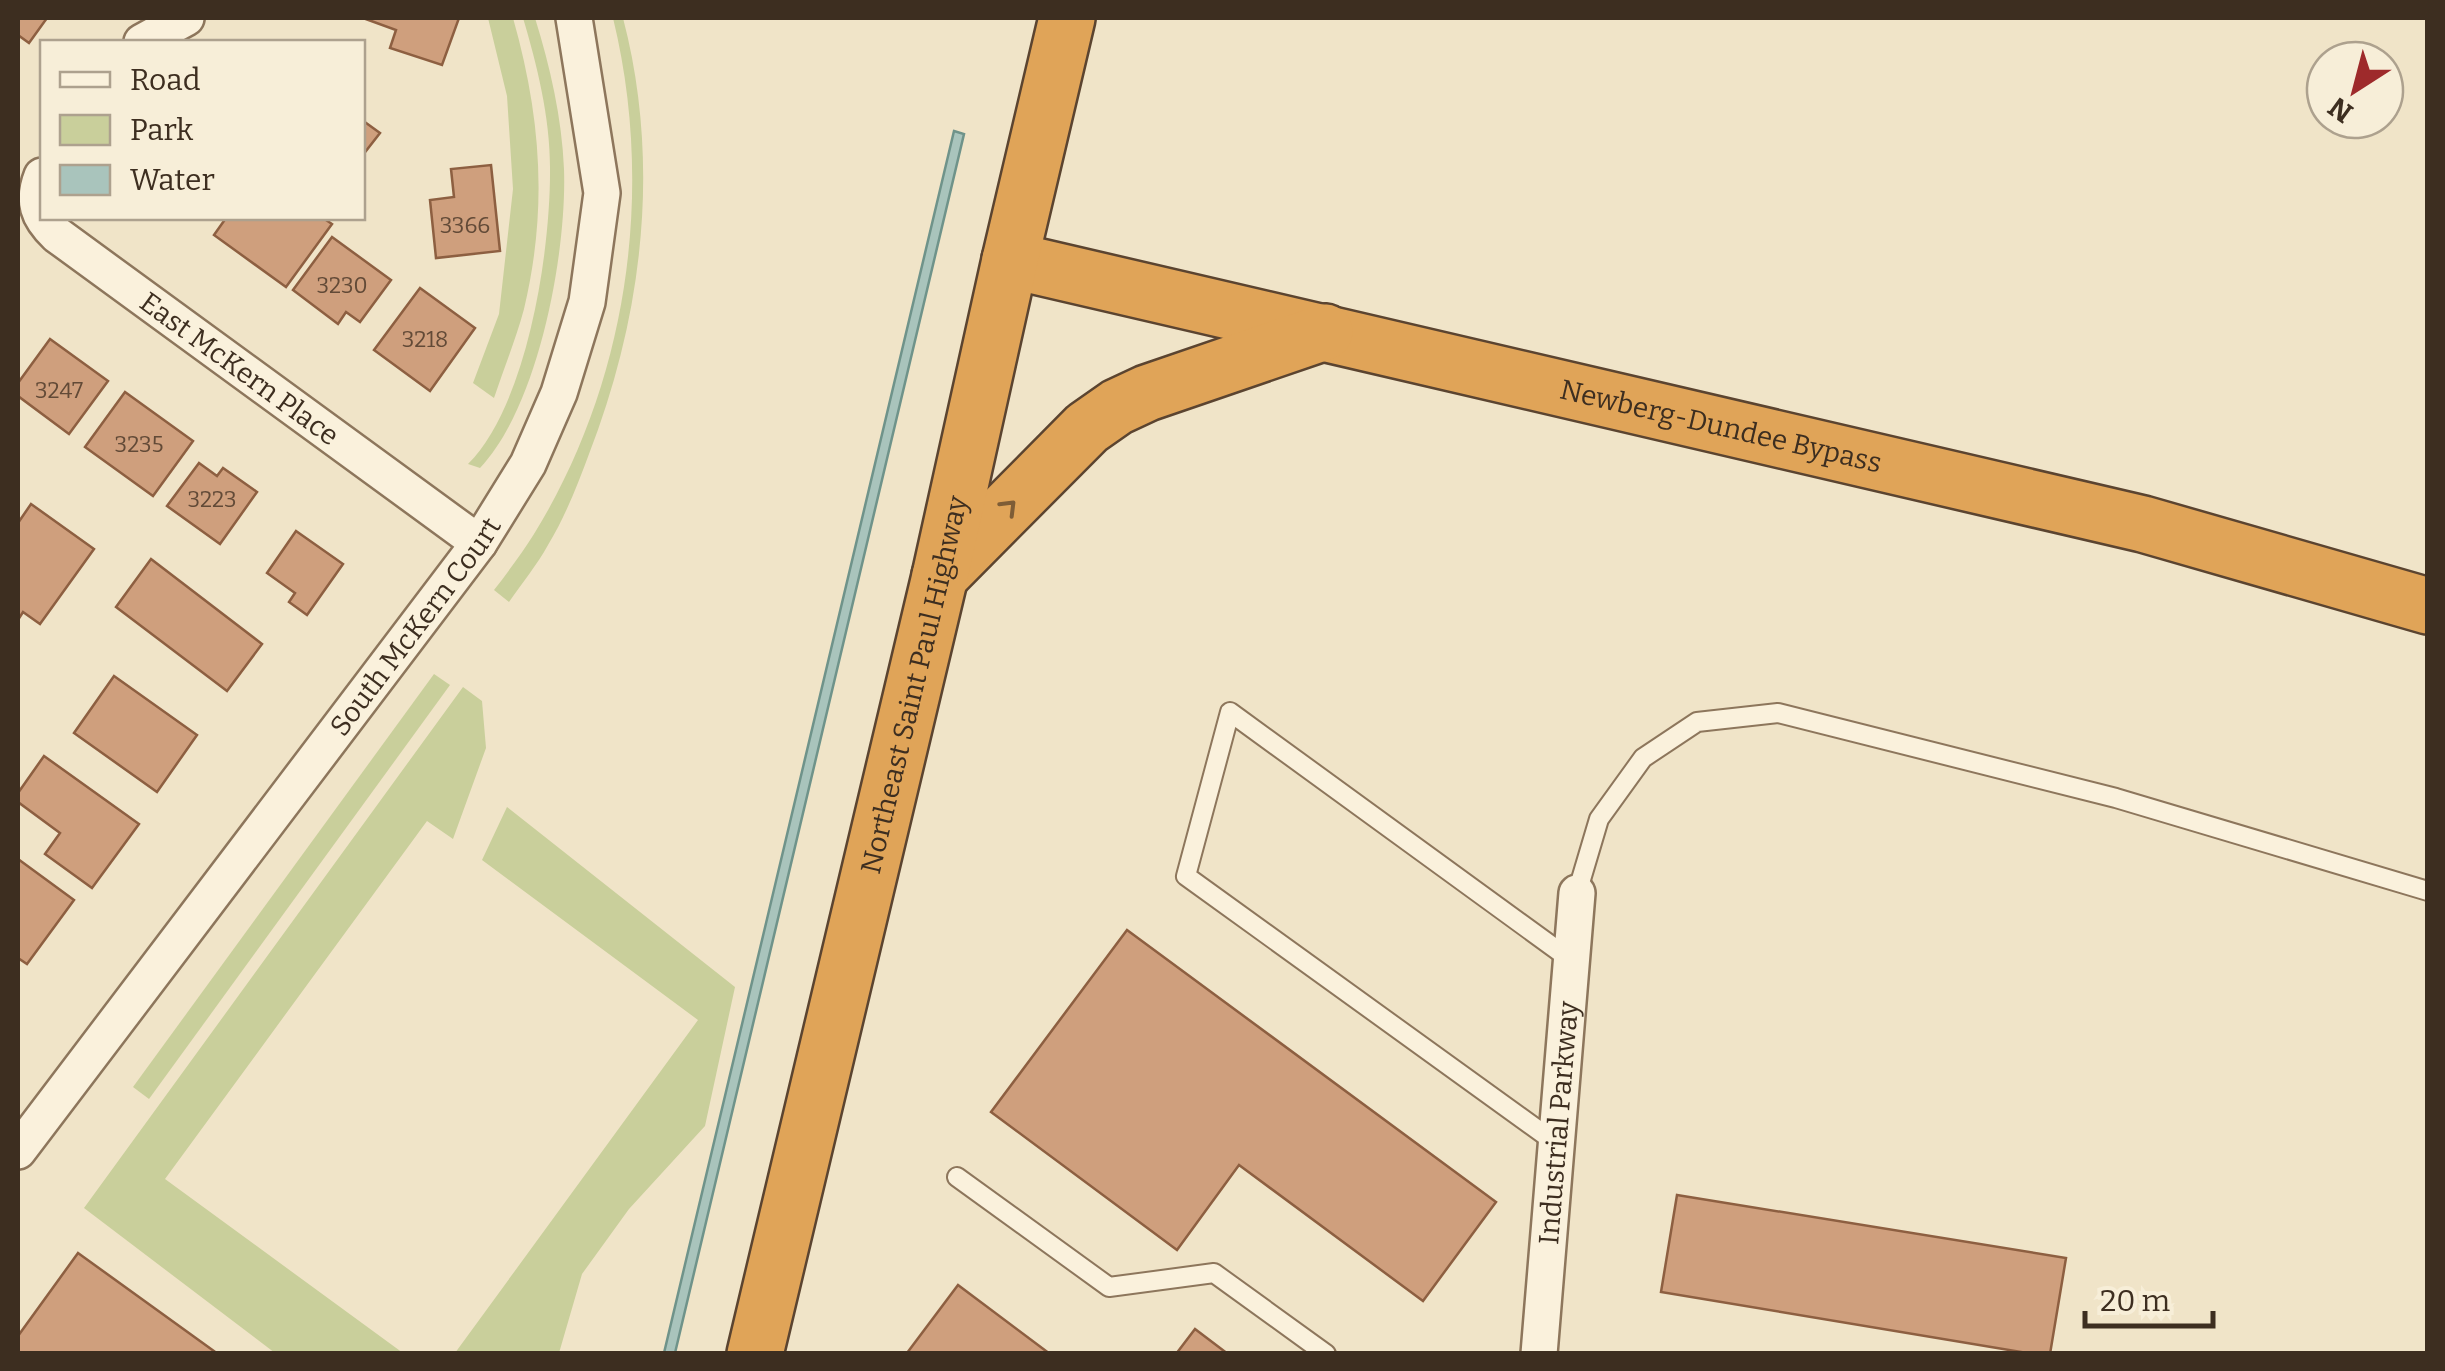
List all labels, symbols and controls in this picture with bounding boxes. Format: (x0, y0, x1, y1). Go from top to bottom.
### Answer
legend (40, 40, 365, 220)
north arrow (2305, 40, 2405, 140)
text: Road (130, 62, 201, 98)
text: N (2322, 90, 2359, 130)
text: Park (130, 112, 193, 148)
text: Water (130, 162, 215, 198)
house number: 3366 (440, 212, 490, 239)
house number: 3230 (316, 272, 368, 299)
street label: East McKern Place (134, 285, 345, 452)
house number: 3218 (402, 326, 448, 353)
street label: Newberg-Dundee Bypass (1557, 373, 1885, 480)
house number: 3247 (35, 377, 83, 404)
house number: 3235 (115, 431, 163, 458)
house number: 3223 (187, 486, 237, 513)
street label: Northeast Saint Paul Highway (854, 493, 974, 877)
one-way arrow (997, 500, 1015, 518)
street label: South McKern Court (323, 511, 508, 742)
street label: Industrial Parkway (1532, 1000, 1585, 1246)
scale bar (2085, 1266, 2212, 1328)
text: 20 m (2100, 1283, 2171, 1319)

